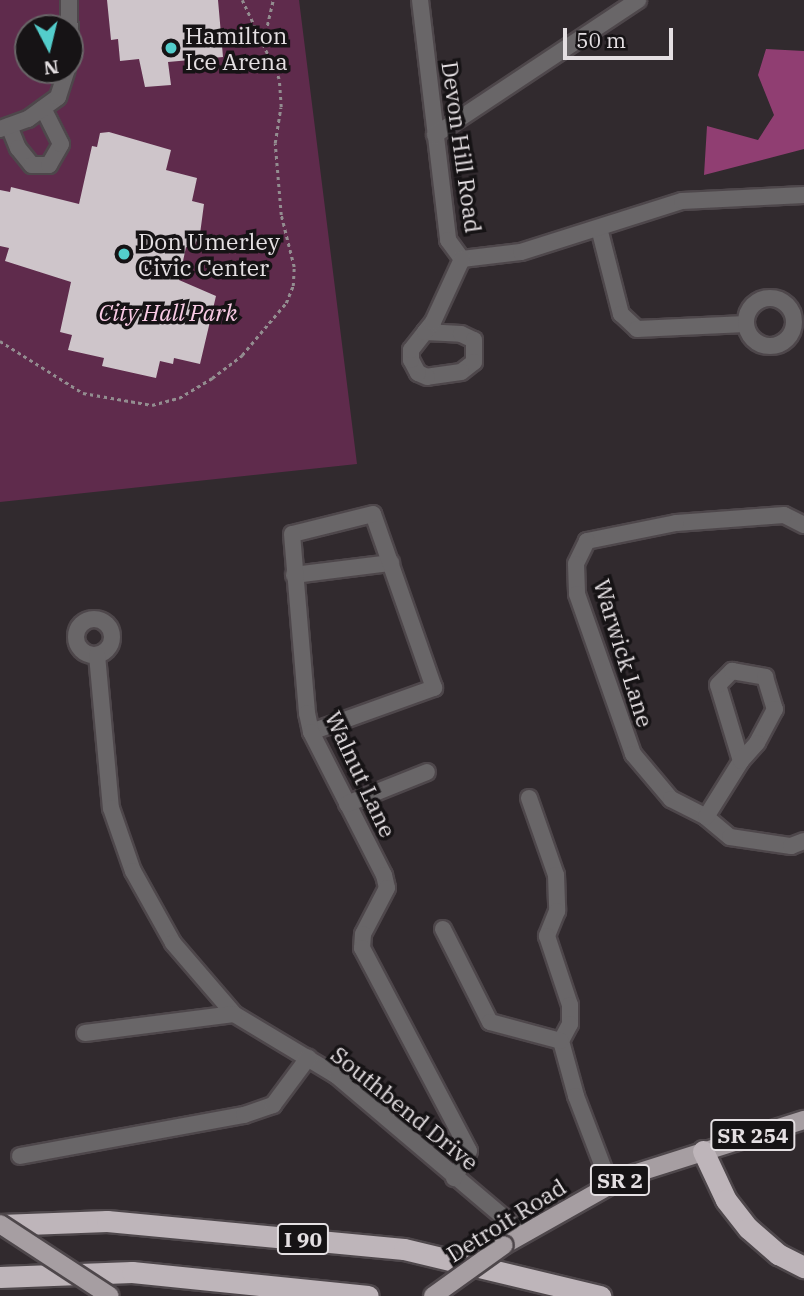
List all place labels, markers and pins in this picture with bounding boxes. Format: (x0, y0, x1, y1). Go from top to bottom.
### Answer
place label: Hamilton Ice Arena (185, 21, 288, 75)
marker: Hamilton Ice Arena (163, 40, 179, 56)
place label: Don Umerley Civic Center (138, 227, 280, 281)
marker: Don Umerley Civic Center (116, 246, 132, 262)

